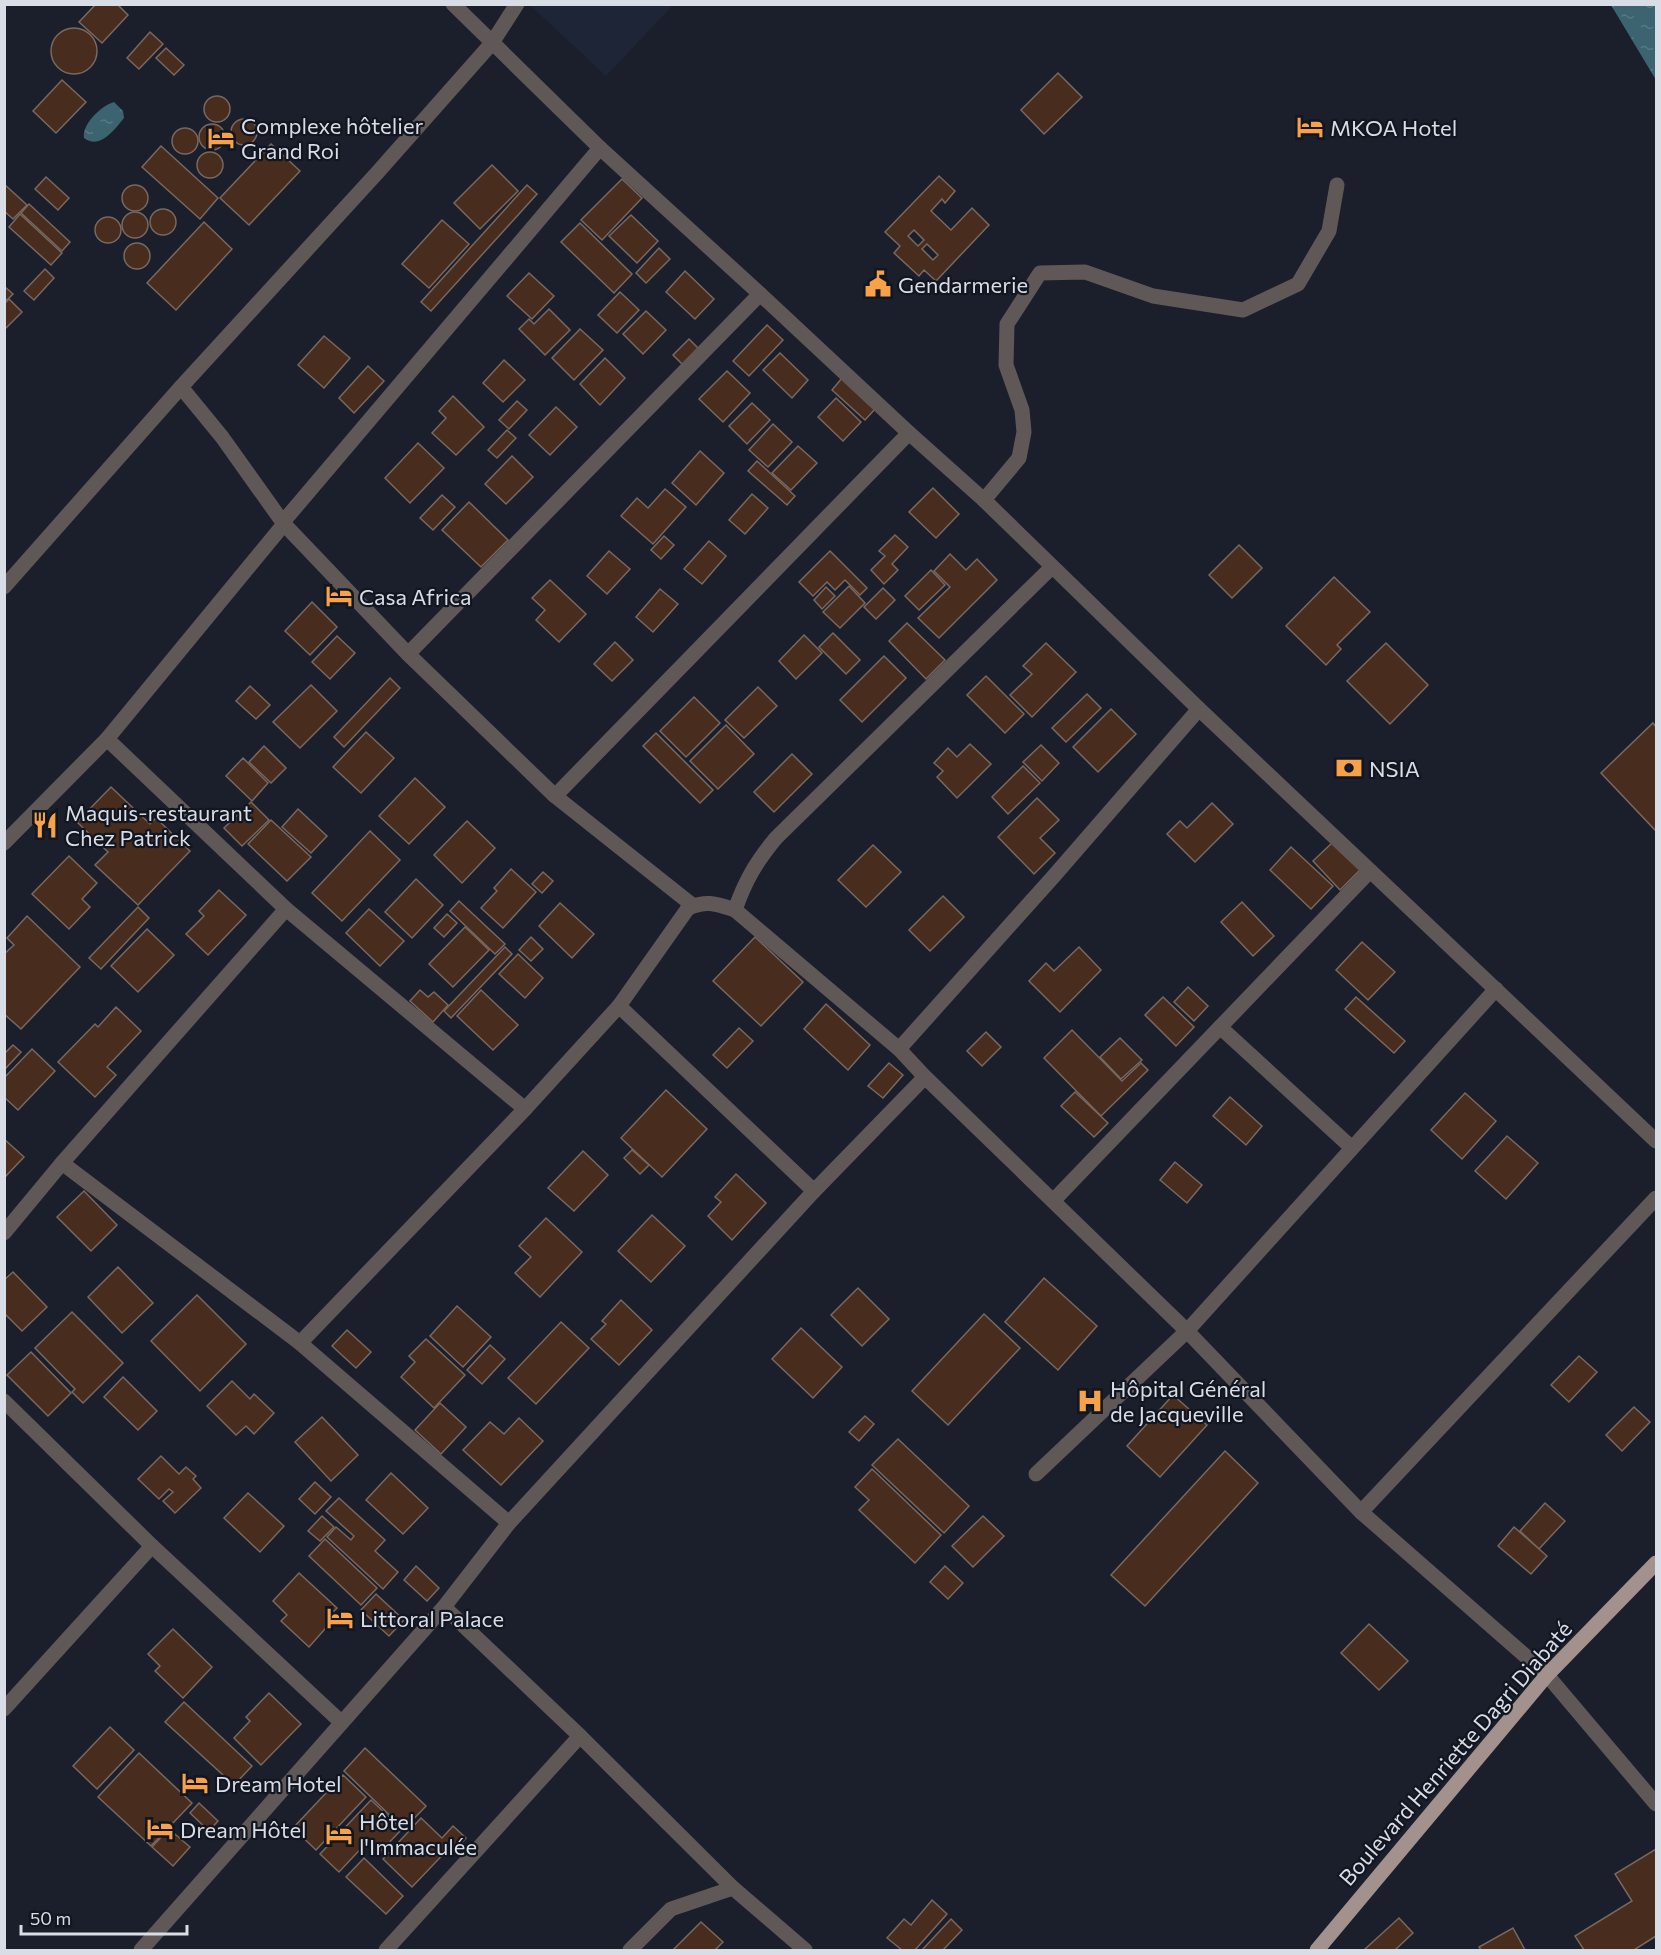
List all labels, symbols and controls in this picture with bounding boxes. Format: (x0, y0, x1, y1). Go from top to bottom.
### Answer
place label: Complexe hôtelier Grand Roi (241, 112, 424, 164)
hotel icon: MKOA Hotel (1295, 112, 1325, 142)
place label: MKOA Hotel (1330, 114, 1457, 141)
hotel icon: Complexe hôtelier Grand Roi (206, 123, 236, 153)
public building icon: Gendarmerie (863, 269, 893, 299)
place label: Gendarmerie (898, 271, 1028, 298)
hotel icon: Casa Africa (324, 581, 354, 611)
place label: Casa Africa (359, 583, 472, 610)
bank icon: NSIA (1334, 753, 1364, 783)
place label: NSIA (1369, 755, 1420, 782)
place label: Maquis-restaurant Chez Patrick (65, 799, 252, 851)
restaurant icon: Maquis-restaurant Chez Patrick (30, 810, 60, 840)
place label: Hôpital Général de Jacqueville (1110, 1375, 1266, 1427)
hospital icon: Hôpital Général de Jacqueville (1075, 1386, 1105, 1416)
hotel icon: Littoral Palace (325, 1603, 355, 1633)
place label: Littoral Palace (360, 1605, 504, 1632)
street label: Boulevard Henriette Dagri Diabaté (1333, 1615, 1577, 1891)
hotel icon: Dream Hotel (180, 1768, 210, 1798)
place label: Dream Hotel (215, 1770, 342, 1797)
place label: Hôtel l'Immaculée (359, 1808, 477, 1860)
hotel icon: Dream Hôtel (145, 1814, 175, 1844)
place label: Dream Hôtel (180, 1816, 307, 1843)
hotel icon: Hôtel l'Immaculée (324, 1819, 354, 1849)
scale bar (21, 1898, 188, 1936)
text: 50 m (30, 1907, 71, 1929)

